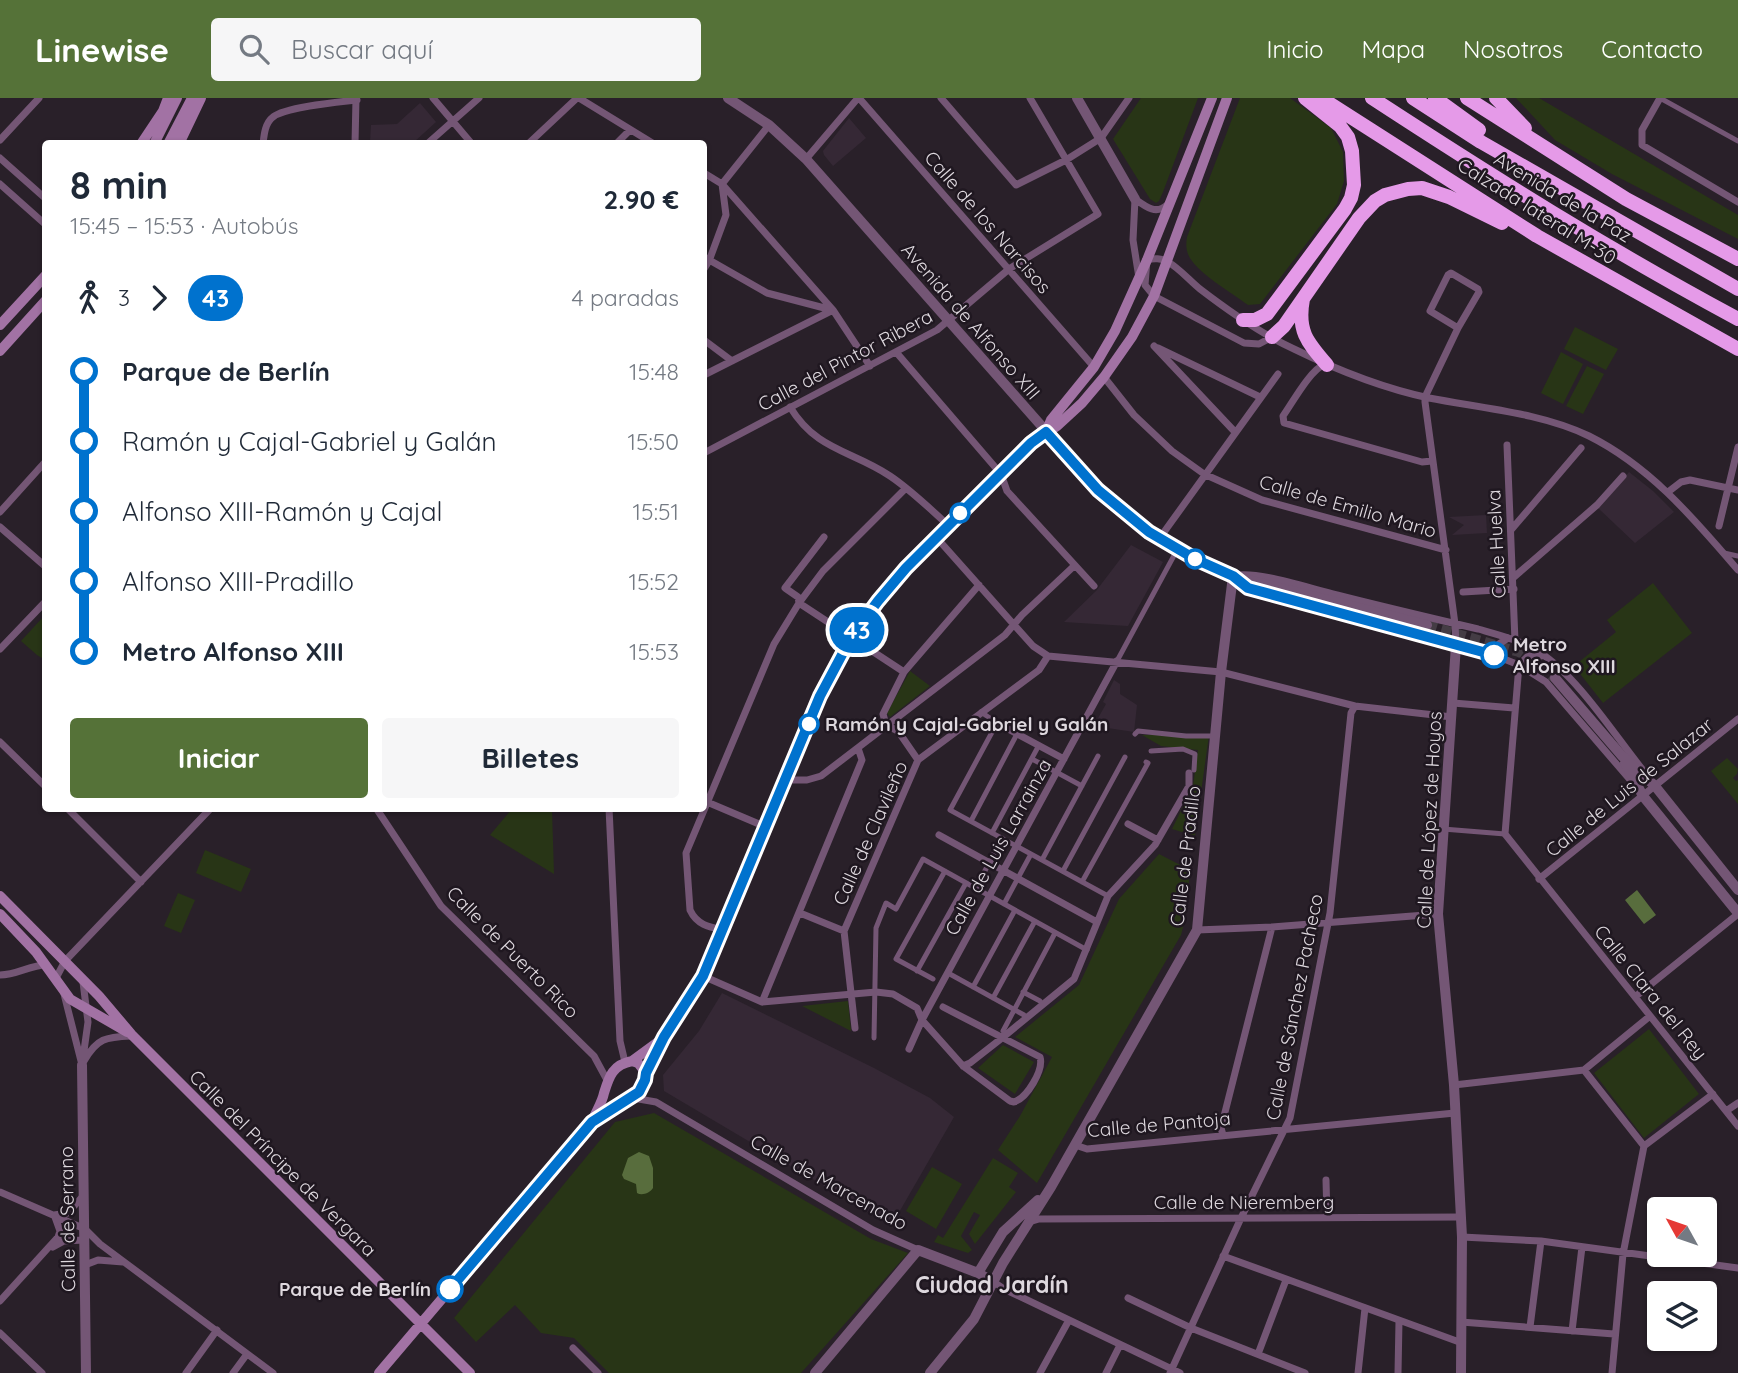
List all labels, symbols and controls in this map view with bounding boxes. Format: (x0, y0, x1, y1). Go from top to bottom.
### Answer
search box (211, 18, 701, 81)
text: Linewise (35, 29, 169, 70)
icon: search (235, 30, 273, 68)
text: Buscar aquí (291, 33, 433, 66)
text: Inicio (1266, 34, 1324, 64)
text: Mapa (1362, 34, 1425, 64)
text: Nosotros (1463, 34, 1563, 64)
text: Contacto (1601, 34, 1703, 64)
street label: Calle de los Narcisos (920, 146, 1056, 298)
street label: Avenida de la Paz (1490, 147, 1636, 247)
street label: Calzada lateral M-30 (1453, 152, 1621, 270)
text: 8 min (70, 161, 168, 209)
text: 2.90 € (603, 183, 679, 216)
text: 15:45 – 15:53 · Autobús (70, 211, 299, 240)
street label: Avenida de Alfonso XIII (896, 238, 1046, 404)
icon: walk (70, 279, 108, 317)
icon: forward (140, 279, 178, 317)
text: 3 (118, 283, 130, 312)
text: 43 (202, 283, 229, 313)
text: 4 paradas (572, 283, 679, 312)
street label: Calle del Pintor Ribera (753, 304, 937, 416)
text: Parque de Berlín (122, 355, 330, 388)
text: 15:48 (629, 357, 679, 386)
text: Ramón y Cajal-Gabriel y Galán (122, 425, 496, 458)
text: 15:50 (627, 427, 679, 456)
street label: Calle de Emilio Mario (1257, 469, 1439, 543)
street label: Calle Huelva (1481, 489, 1511, 599)
text: Alfonso XIII-Ramón y Cajal (122, 495, 443, 528)
text: 15:51 (633, 497, 679, 526)
unlabelled marker (950, 503, 970, 523)
unlabelled marker (1185, 549, 1205, 569)
text: Alfonso XIII-Pradillo (122, 565, 354, 598)
text: 15:52 (628, 567, 679, 596)
line badge: 43 (826, 607, 888, 653)
text: 43 (844, 615, 871, 645)
place label: Metro Alfonso XIII (1513, 632, 1616, 678)
text: Metro Alfonso XIII (122, 635, 344, 668)
text: 15:53 (629, 637, 679, 666)
marker: Metro Alfonso XIII (1481, 642, 1507, 668)
street label: Calle de López de Hoyos (1411, 711, 1447, 929)
place label: Ramón y Cajal-Gabriel y Galán (825, 712, 1108, 736)
street label: Calle de Luis de Salazar (1540, 712, 1718, 862)
marker: Ramón y Cajal-Gabriel y Galán (799, 714, 819, 734)
button: Iniciar (70, 718, 368, 798)
button: Billetes (382, 718, 679, 798)
street label: Calle de Luis Larrainza (939, 755, 1057, 939)
street label: Calle de Clavileño (827, 757, 913, 909)
street label: Calle de Pradillo (1164, 784, 1206, 928)
street label: Calle de Puerto Rico (442, 881, 584, 1023)
street label: Calle de Sánchez Pacheco (1260, 892, 1328, 1122)
street label: Calle Clara del Rey (1589, 920, 1713, 1064)
street label: Calle del Príncipe de Vergara (185, 1065, 381, 1261)
street label: Calle de Pantoja (1086, 1106, 1232, 1142)
street label: Calle de Marcenado (746, 1129, 912, 1235)
street label: Calle de Serrano (54, 1146, 80, 1292)
street label: Calle de Nieremberg (1154, 1190, 1334, 1214)
north arrow (1647, 1197, 1717, 1267)
map controls (1647, 1197, 1717, 1351)
district label: Ciudad Jardín (915, 1270, 1069, 1299)
marker: Parque de Berlín (437, 1276, 463, 1302)
place label: Parque de Berlín (279, 1277, 431, 1301)
button: layers (1647, 1281, 1717, 1351)

